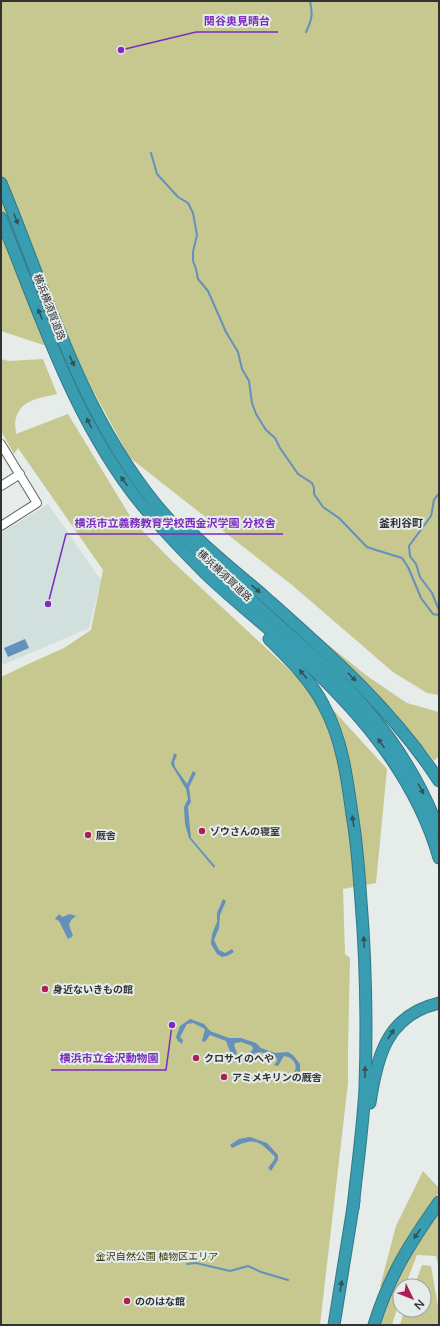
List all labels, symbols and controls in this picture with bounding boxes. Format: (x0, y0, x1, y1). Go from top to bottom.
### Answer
callout: 関谷奥見晴台 (196, 9, 278, 32)
text: 関谷奥見晴台 (204, 15, 270, 28)
one-way arrow (13, 213, 19, 224)
street label: 横浜横須賀道路 (31, 273, 67, 342)
one-way arrow (36, 308, 42, 320)
one-way arrow (69, 356, 75, 367)
one-way arrow (86, 417, 92, 428)
one-way arrow (120, 475, 129, 486)
callout: 横浜市立義務教育学校西金沢学園 分校舎 (66, 511, 283, 534)
text: 横浜市立義務教育学校西金沢学園 分校舎 (75, 517, 276, 530)
district label: 釜利谷町 (379, 517, 423, 530)
street label: 横浜横須賀道路 (195, 547, 254, 604)
one-way arrow (251, 585, 261, 594)
one-way arrow (298, 669, 307, 679)
one-way arrow (347, 672, 357, 682)
one-way arrow (377, 738, 385, 749)
one-way arrow (418, 784, 424, 795)
one-way arrow (350, 815, 356, 827)
marker: ゾウさんの寝室 (197, 826, 207, 836)
place label: ゾウさんの寝室 (210, 826, 280, 838)
marker: 厩舎 (83, 830, 93, 840)
place label: 厩舎 (96, 830, 116, 842)
one-way arrow (360, 936, 367, 948)
marker: 身近ないきもの館 (40, 984, 50, 994)
place label: 身近ないきもの館 (53, 984, 133, 996)
one-way arrow (387, 1029, 395, 1040)
callout: 横浜市立金沢動物園 (51, 1047, 166, 1070)
text: 横浜市立金沢動物園 (60, 1052, 159, 1065)
marker: クロサイのへや (191, 1053, 201, 1063)
place label: クロサイのへや (204, 1053, 274, 1065)
one-way arrow (362, 1065, 368, 1078)
marker: アミメキリンの厩舎 (219, 1072, 229, 1082)
place label: アミメキリンの厩舎 (232, 1072, 322, 1084)
one-way arrow (413, 1229, 421, 1240)
park label: 金沢自然公園 植物区エリア (96, 1251, 218, 1263)
north arrow (392, 1278, 432, 1318)
one-way arrow (338, 1280, 344, 1293)
marker: ののはな館 (122, 1296, 132, 1306)
place label: ののはな館 (135, 1296, 185, 1308)
text: N (411, 1297, 427, 1312)

